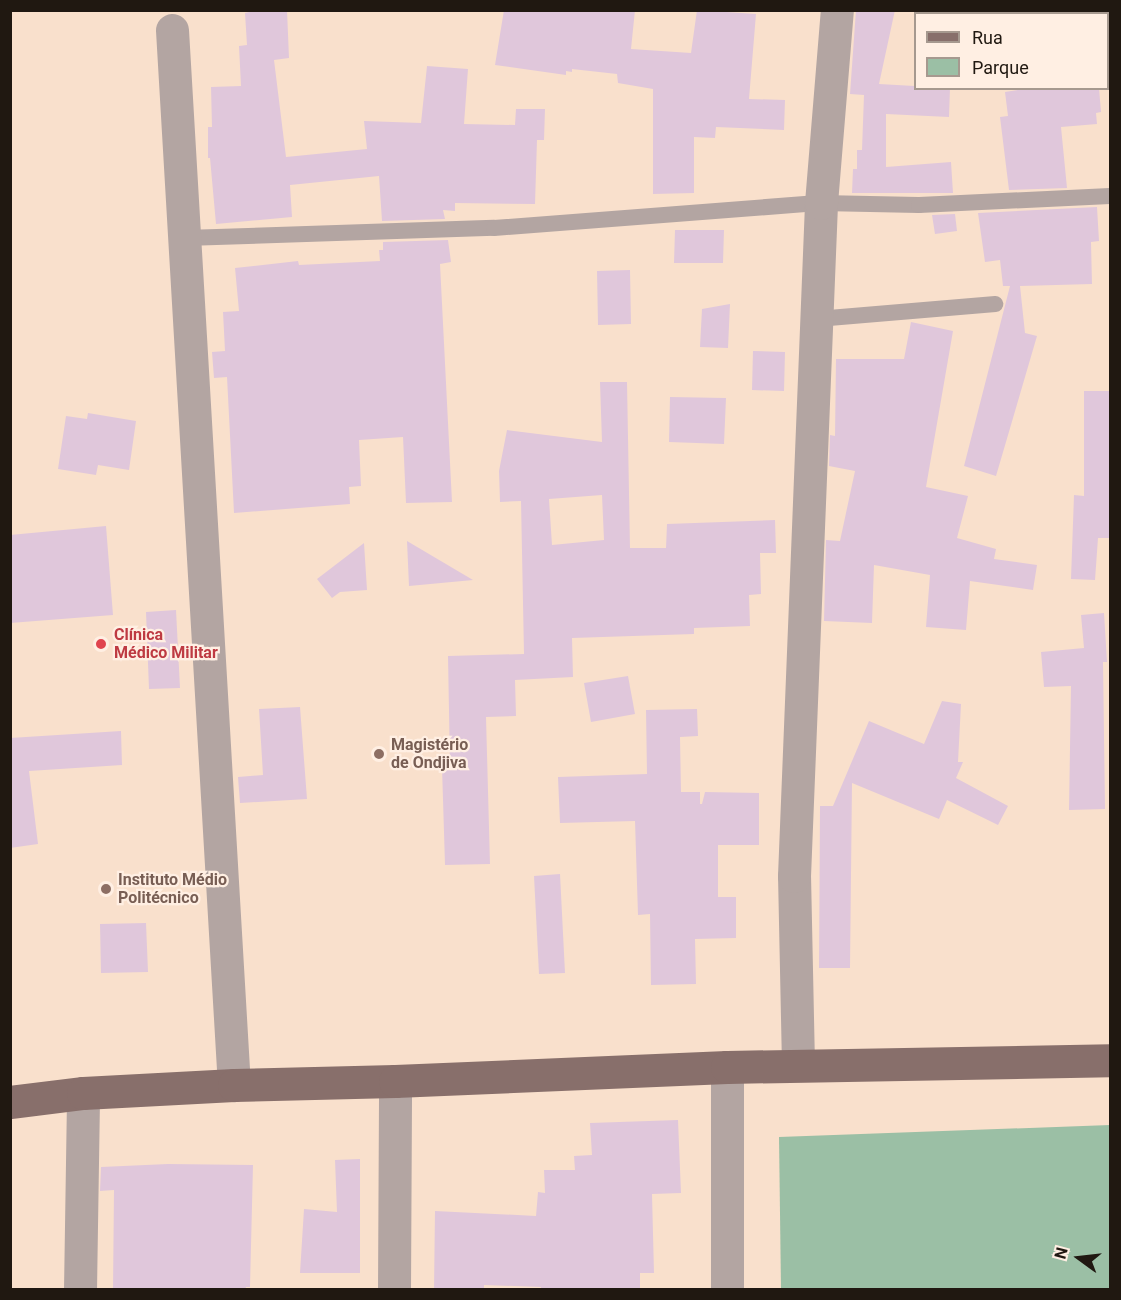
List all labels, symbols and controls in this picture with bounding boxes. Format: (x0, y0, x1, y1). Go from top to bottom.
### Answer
legend (914, 12, 1109, 90)
text: Rua (972, 27, 1003, 48)
text: Parque (972, 57, 1029, 78)
place label: Clínica Médico Militar (114, 625, 218, 663)
marker: Clínica Médico Militar (92, 635, 110, 653)
place label: Magistério de Ondjiva (391, 735, 468, 773)
marker: Magistério de Ondjiva (372, 747, 386, 761)
place label: Instituto Médio Politécnico (118, 870, 227, 908)
marker: Instituto Médio Politécnico (99, 882, 113, 896)
north arrow (1049, 1228, 1109, 1288)
text: N (1050, 1245, 1072, 1261)

